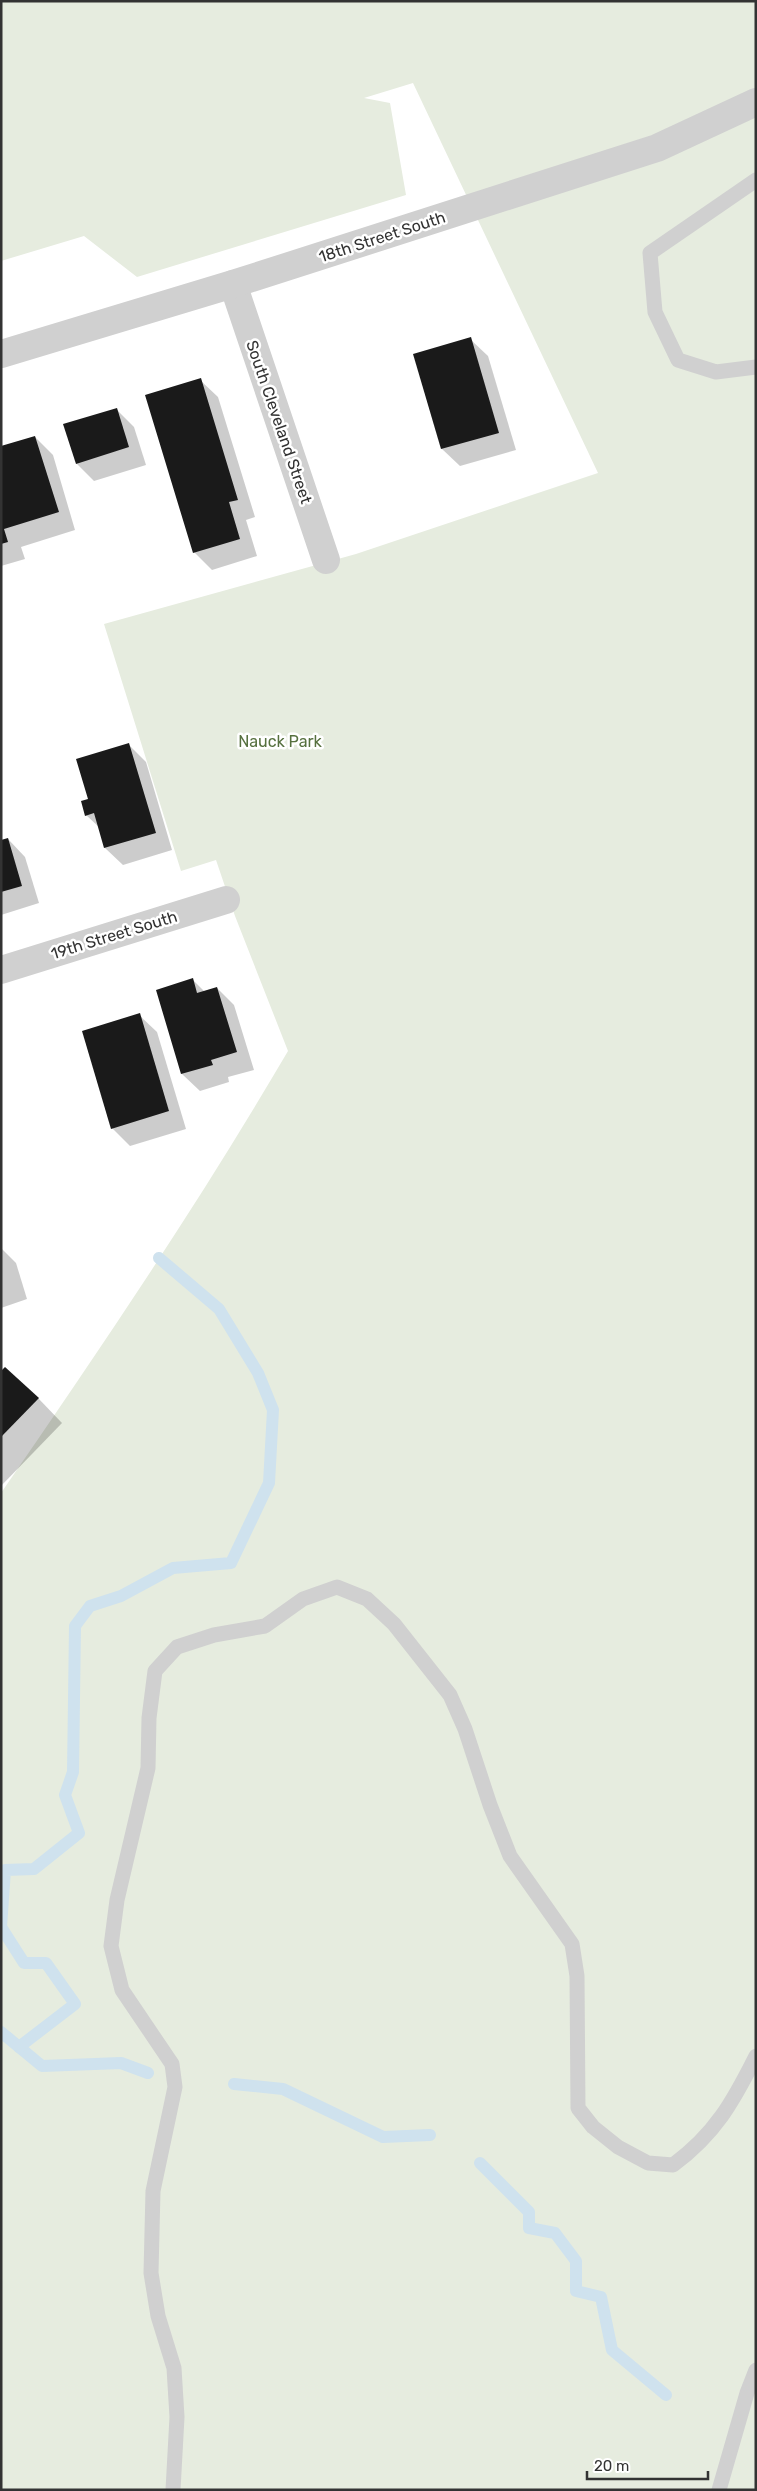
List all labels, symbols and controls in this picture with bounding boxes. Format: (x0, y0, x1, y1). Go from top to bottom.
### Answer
street label: 18th Street South (316, 208, 448, 266)
street label: South Cleveland Street (242, 338, 316, 506)
park label: Nauck Park (238, 732, 323, 751)
street label: 19th Street South (48, 907, 180, 963)
scale bar (587, 2448, 708, 2480)
text: 20 m (594, 2457, 629, 2475)

